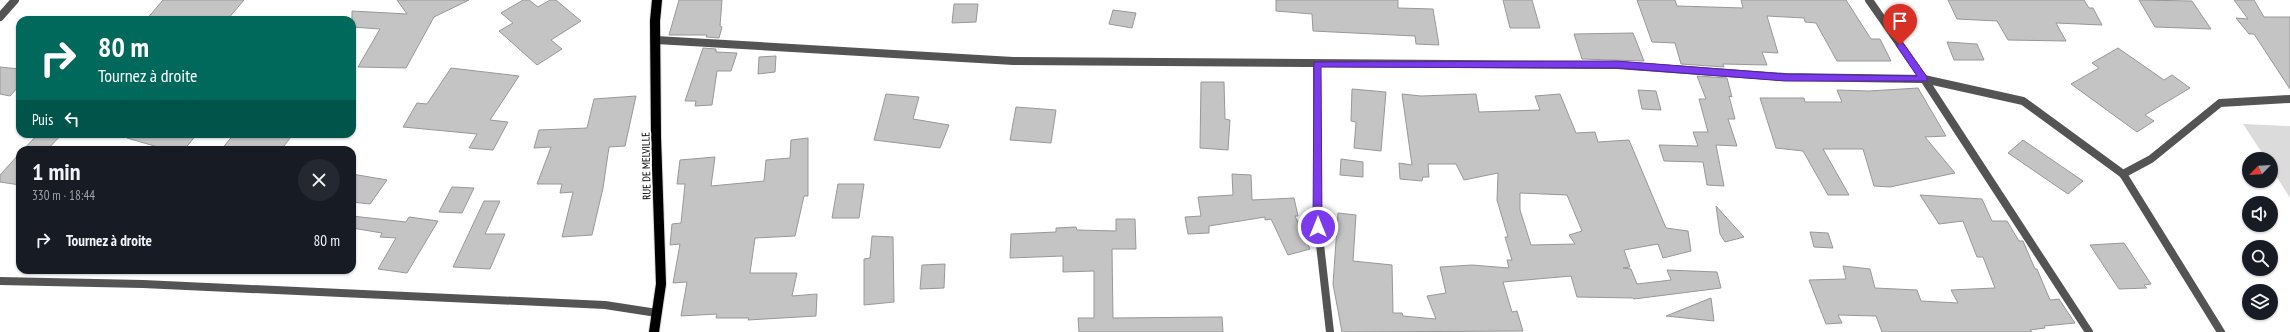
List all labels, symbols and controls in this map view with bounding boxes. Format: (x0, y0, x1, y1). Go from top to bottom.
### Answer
pin (1883, 4, 1917, 45)
icon: arrive (1889, 10, 1911, 32)
text: 80 m (98, 28, 149, 65)
icon: right (32, 32, 84, 84)
text: Tournez à droite (98, 64, 197, 87)
icon: left (61, 108, 83, 130)
text: Puis (32, 110, 53, 129)
street label: RUE DE MELVILLE (638, 132, 654, 200)
north arrow (2242, 152, 2278, 188)
map controls (2242, 152, 2278, 320)
text: 1 min (32, 156, 80, 187)
button: close (298, 159, 340, 201)
text: 330 m · 18:44 (32, 187, 95, 204)
button: sound (2242, 196, 2278, 232)
position arrow (1297, 206, 1339, 248)
icon: right (32, 229, 54, 251)
text: Tournez à droite (66, 231, 152, 250)
text: 80 m (314, 231, 340, 250)
button: search (2242, 240, 2278, 276)
button: layers (2242, 284, 2278, 320)

